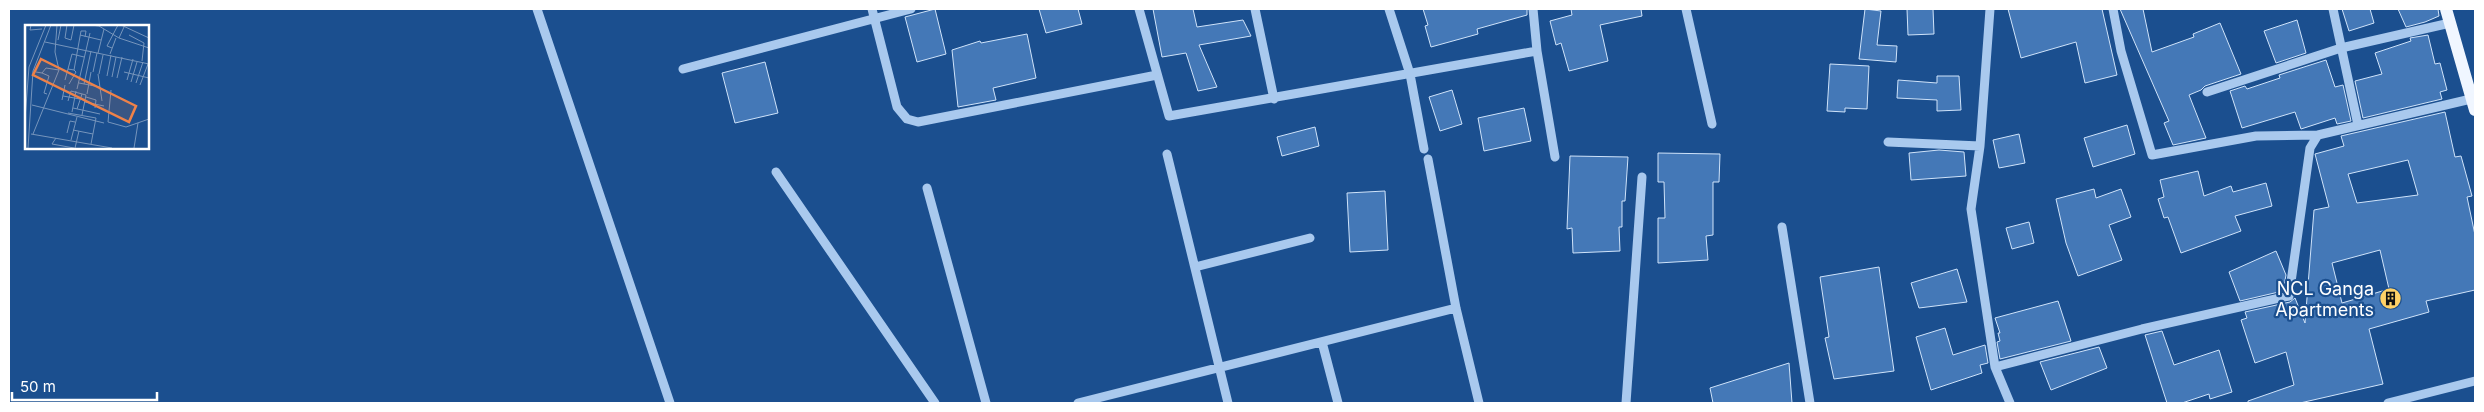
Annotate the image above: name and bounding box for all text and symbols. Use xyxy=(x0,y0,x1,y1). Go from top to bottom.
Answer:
inset map xyxy=(25,25,149,149)
place label: NCL Ganga Apartments xyxy=(2275,278,2374,320)
building icon: NCL Ganga Apartments xyxy=(2378,287,2402,311)
scale bar xyxy=(12,370,158,402)
text: 50 m xyxy=(20,377,56,396)

